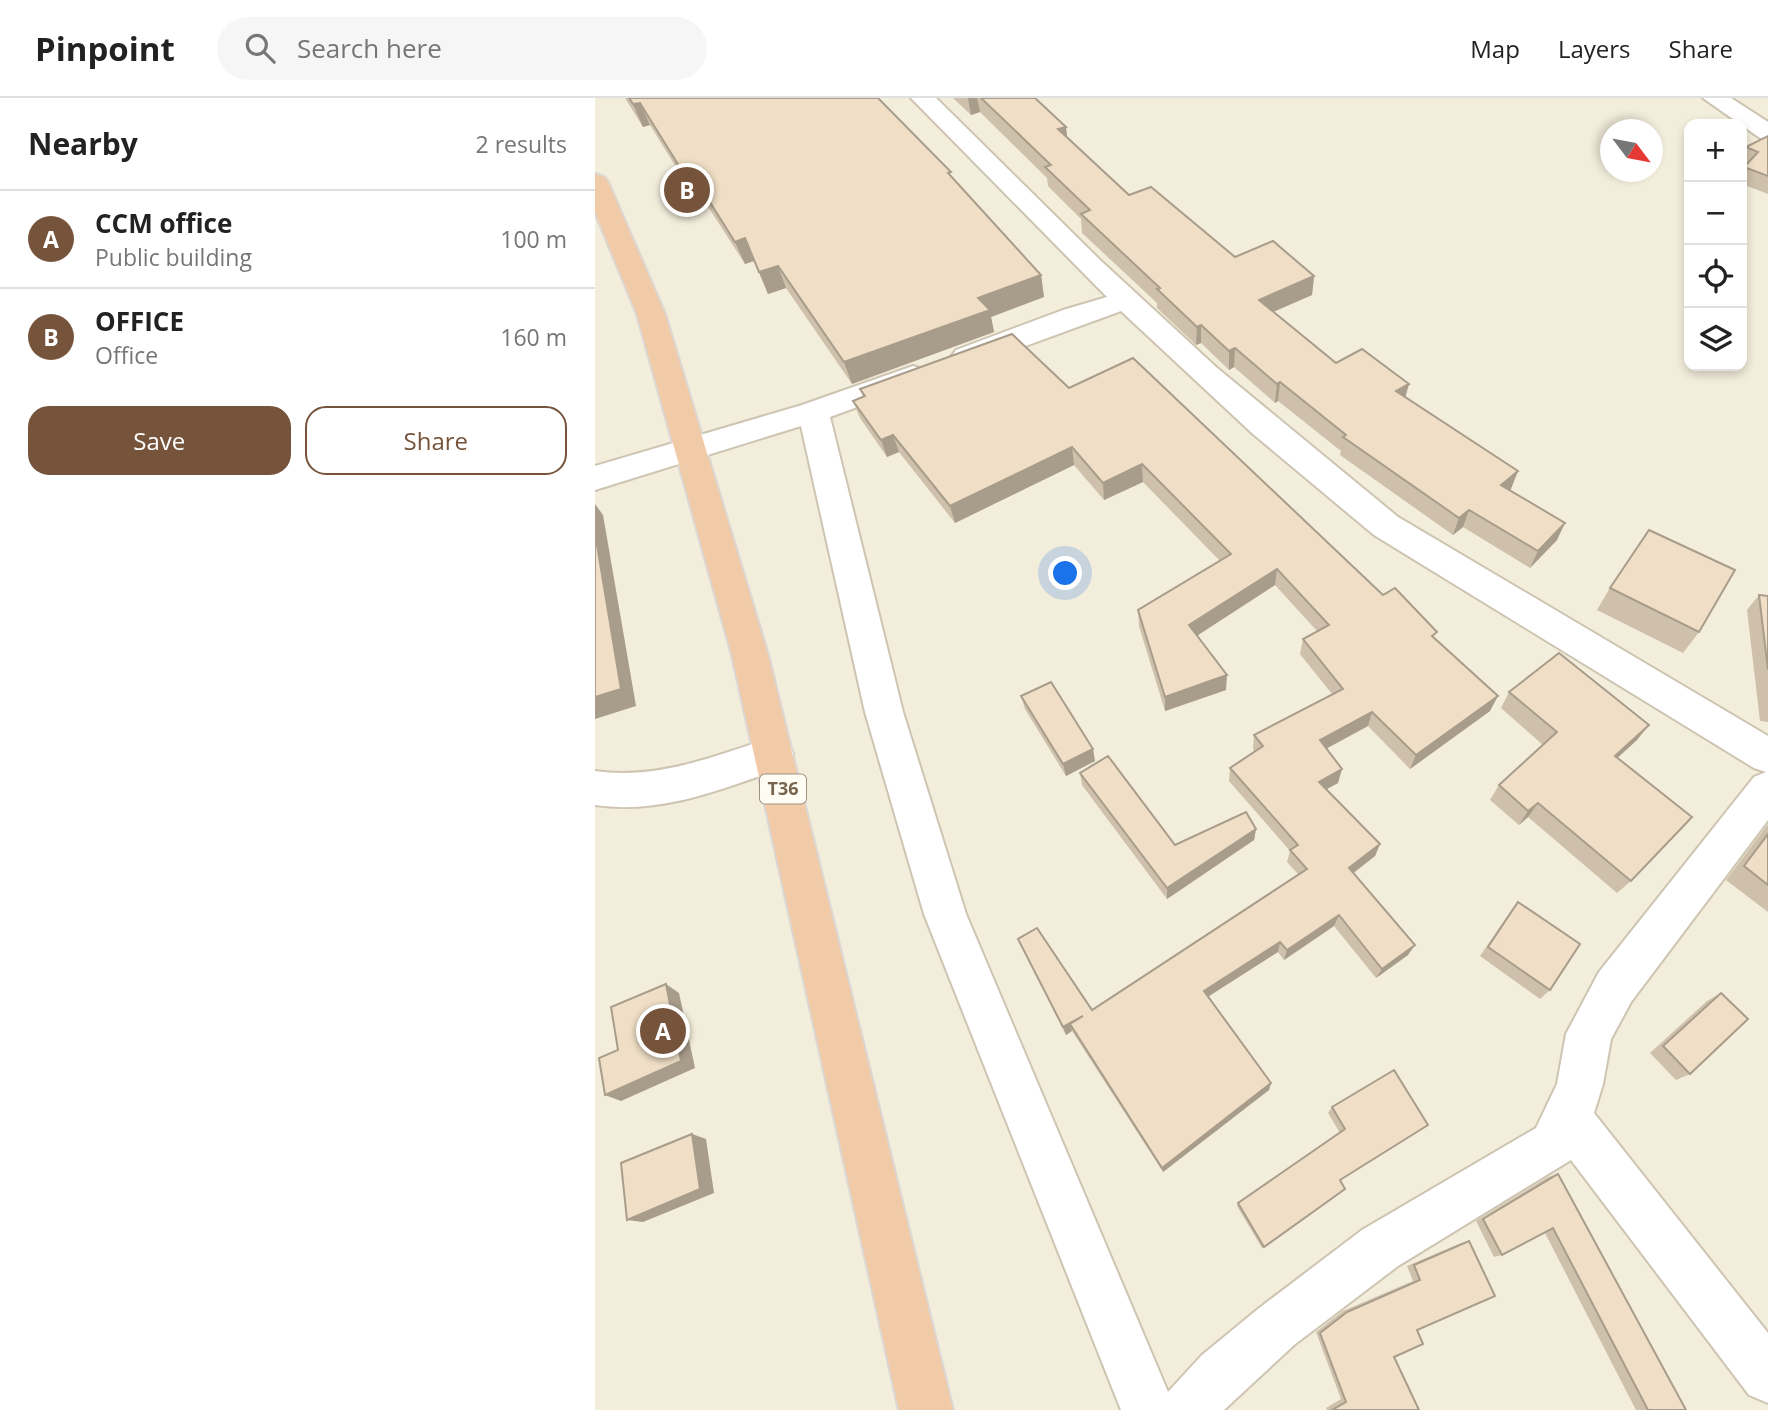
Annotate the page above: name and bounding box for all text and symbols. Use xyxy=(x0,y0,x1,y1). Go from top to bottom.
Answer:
search box xyxy=(217,17,707,80)
text: Pinpoint xyxy=(35,26,175,71)
icon: search xyxy=(241,29,279,67)
text: Search here xyxy=(297,30,442,66)
text: Map xyxy=(1470,32,1520,65)
text: Layers xyxy=(1558,32,1631,65)
text: Share xyxy=(1669,32,1733,65)
north arrow xyxy=(1600,119,1663,182)
map controls xyxy=(1684,119,1747,371)
button: + xyxy=(1684,119,1747,182)
text: Nearby xyxy=(28,123,138,164)
text: 2 results xyxy=(476,128,567,160)
pin: B xyxy=(664,164,710,216)
button: − xyxy=(1684,182,1747,245)
text: CCM office xyxy=(95,205,232,241)
text: A xyxy=(43,223,59,255)
text: 100 m xyxy=(500,223,567,255)
text: Public building xyxy=(95,241,252,273)
button: locate xyxy=(1684,245,1747,308)
text: OFFICE xyxy=(95,303,184,339)
button: layers xyxy=(1684,308,1747,371)
text: B xyxy=(43,321,59,353)
text: 160 m xyxy=(500,321,567,353)
text: Office xyxy=(95,339,158,371)
button: Save xyxy=(28,406,291,475)
button: Share xyxy=(305,406,567,475)
your location xyxy=(1048,556,1082,590)
road number: T36 xyxy=(760,774,806,804)
pin: A xyxy=(640,1005,686,1057)

